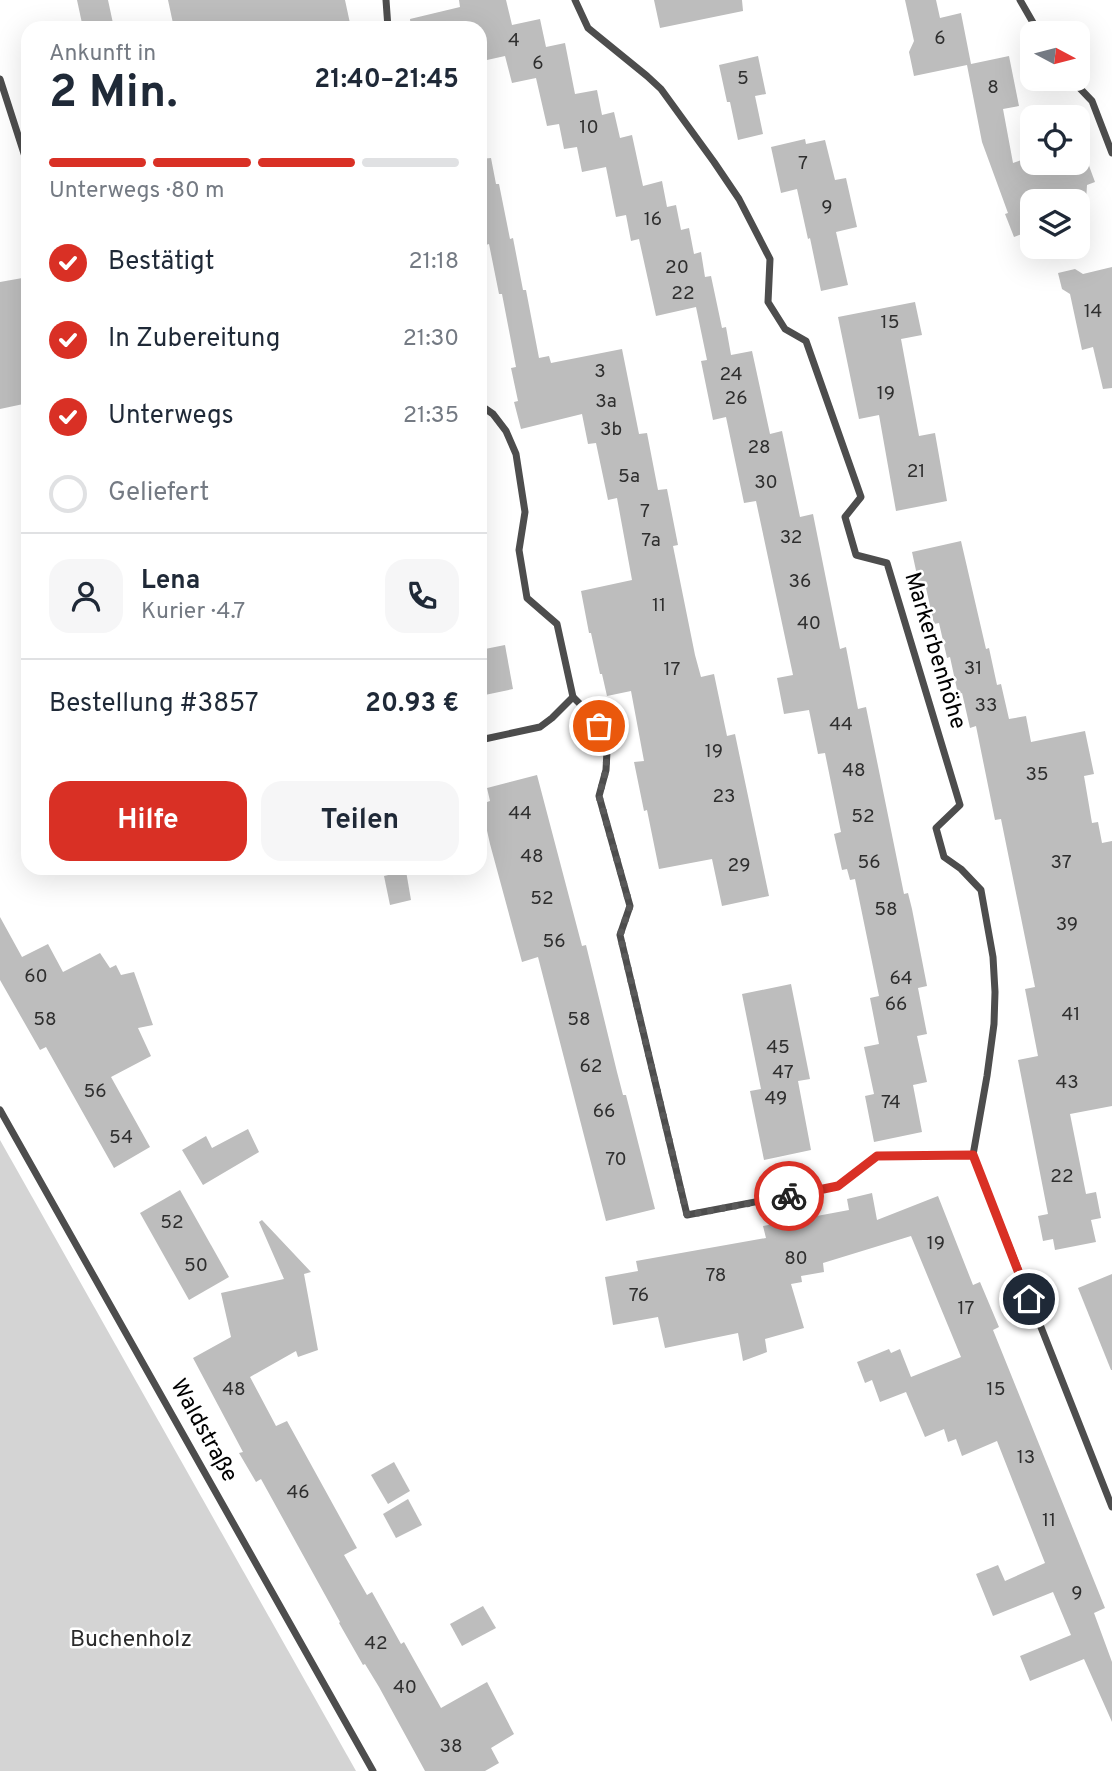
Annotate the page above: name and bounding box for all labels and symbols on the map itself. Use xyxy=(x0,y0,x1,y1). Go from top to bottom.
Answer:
north arrow xyxy=(1020,21,1090,91)
house number: 6 xyxy=(934,27,946,51)
house number: 4 xyxy=(508,29,520,53)
house number: 6 xyxy=(532,52,544,76)
house number: 5 xyxy=(737,67,749,91)
house number: 8 xyxy=(987,76,999,100)
house number: 10 xyxy=(579,116,599,140)
house number: 7 xyxy=(798,152,808,176)
house number: 9 xyxy=(821,196,833,220)
house number: 16 xyxy=(644,208,662,232)
house number: 20 xyxy=(665,256,689,280)
house number: 22 xyxy=(671,282,695,306)
house number: 14 xyxy=(1084,300,1102,324)
house number: 15 xyxy=(881,311,899,335)
house number: 3 xyxy=(594,360,606,384)
house number: 24 xyxy=(719,363,743,387)
house number: 19 xyxy=(877,382,895,406)
house number: 26 xyxy=(725,387,747,411)
house number: 3a xyxy=(595,390,617,414)
house number: 3b xyxy=(600,418,622,442)
house number: 28 xyxy=(747,436,771,460)
house number: 21 xyxy=(907,460,925,484)
house number: 5a xyxy=(618,465,640,489)
house number: 30 xyxy=(754,471,778,495)
house number: 7 xyxy=(640,500,650,524)
house number: 32 xyxy=(780,526,802,550)
house number: 7a xyxy=(641,529,661,553)
street label: Markerbenhöhe xyxy=(896,569,972,733)
house number: 36 xyxy=(789,570,811,594)
house number: 11 xyxy=(652,594,666,618)
house number: 40 xyxy=(797,612,821,636)
house number: 31 xyxy=(964,657,982,681)
house number: 17 xyxy=(664,658,681,682)
house number: 33 xyxy=(975,694,997,718)
pin xyxy=(569,696,629,756)
house number: 44 xyxy=(829,713,853,737)
house number: 19 xyxy=(705,740,723,764)
house number: 48 xyxy=(842,759,866,783)
house number: 35 xyxy=(1025,763,1049,787)
house number: 23 xyxy=(712,785,736,809)
house number: 44 xyxy=(508,802,532,826)
house number: 52 xyxy=(851,805,875,829)
house number: 48 xyxy=(520,845,544,869)
house number: 56 xyxy=(857,851,881,875)
house number: 37 xyxy=(1050,851,1072,875)
house number: 29 xyxy=(728,854,750,878)
house number: 52 xyxy=(530,887,554,911)
house number: 58 xyxy=(874,898,898,922)
house number: 39 xyxy=(1056,913,1078,937)
house number: 56 xyxy=(542,930,566,954)
house number: 60 xyxy=(24,965,48,989)
house number: 64 xyxy=(889,967,913,991)
house number: 66 xyxy=(885,993,907,1017)
house number: 41 xyxy=(1062,1003,1080,1027)
house number: 58 xyxy=(33,1008,57,1032)
house number: 58 xyxy=(567,1008,591,1032)
house number: 45 xyxy=(766,1036,790,1060)
house number: 62 xyxy=(580,1055,602,1079)
house number: 47 xyxy=(772,1061,794,1085)
house number: 43 xyxy=(1055,1071,1079,1095)
house number: 56 xyxy=(83,1080,107,1104)
house number: 49 xyxy=(765,1087,787,1111)
house number: 74 xyxy=(881,1091,901,1115)
house number: 66 xyxy=(593,1100,615,1124)
house number: 54 xyxy=(109,1126,133,1150)
house number: 70 xyxy=(605,1148,627,1172)
courier xyxy=(754,1161,824,1231)
house number: 22 xyxy=(1050,1165,1074,1189)
house number: 52 xyxy=(160,1211,184,1235)
house number: 19 xyxy=(927,1232,945,1256)
house number: 80 xyxy=(784,1247,808,1271)
house number: 50 xyxy=(184,1254,208,1278)
house number: 78 xyxy=(706,1264,726,1288)
pin xyxy=(999,1269,1059,1329)
house number: 76 xyxy=(629,1284,649,1308)
house number: 17 xyxy=(958,1297,975,1321)
street label: Waldstraße xyxy=(163,1374,243,1488)
house number: 48 xyxy=(222,1378,246,1402)
house number: 15 xyxy=(987,1378,1005,1402)
house number: 13 xyxy=(1017,1446,1035,1470)
house number: 46 xyxy=(286,1481,310,1505)
house number: 11 xyxy=(1042,1509,1056,1533)
house number: 9 xyxy=(1071,1582,1083,1606)
park label: Buchenholz xyxy=(70,1626,192,1655)
house number: 42 xyxy=(364,1632,388,1656)
house number: 40 xyxy=(393,1676,417,1700)
house number: 38 xyxy=(439,1735,463,1759)

